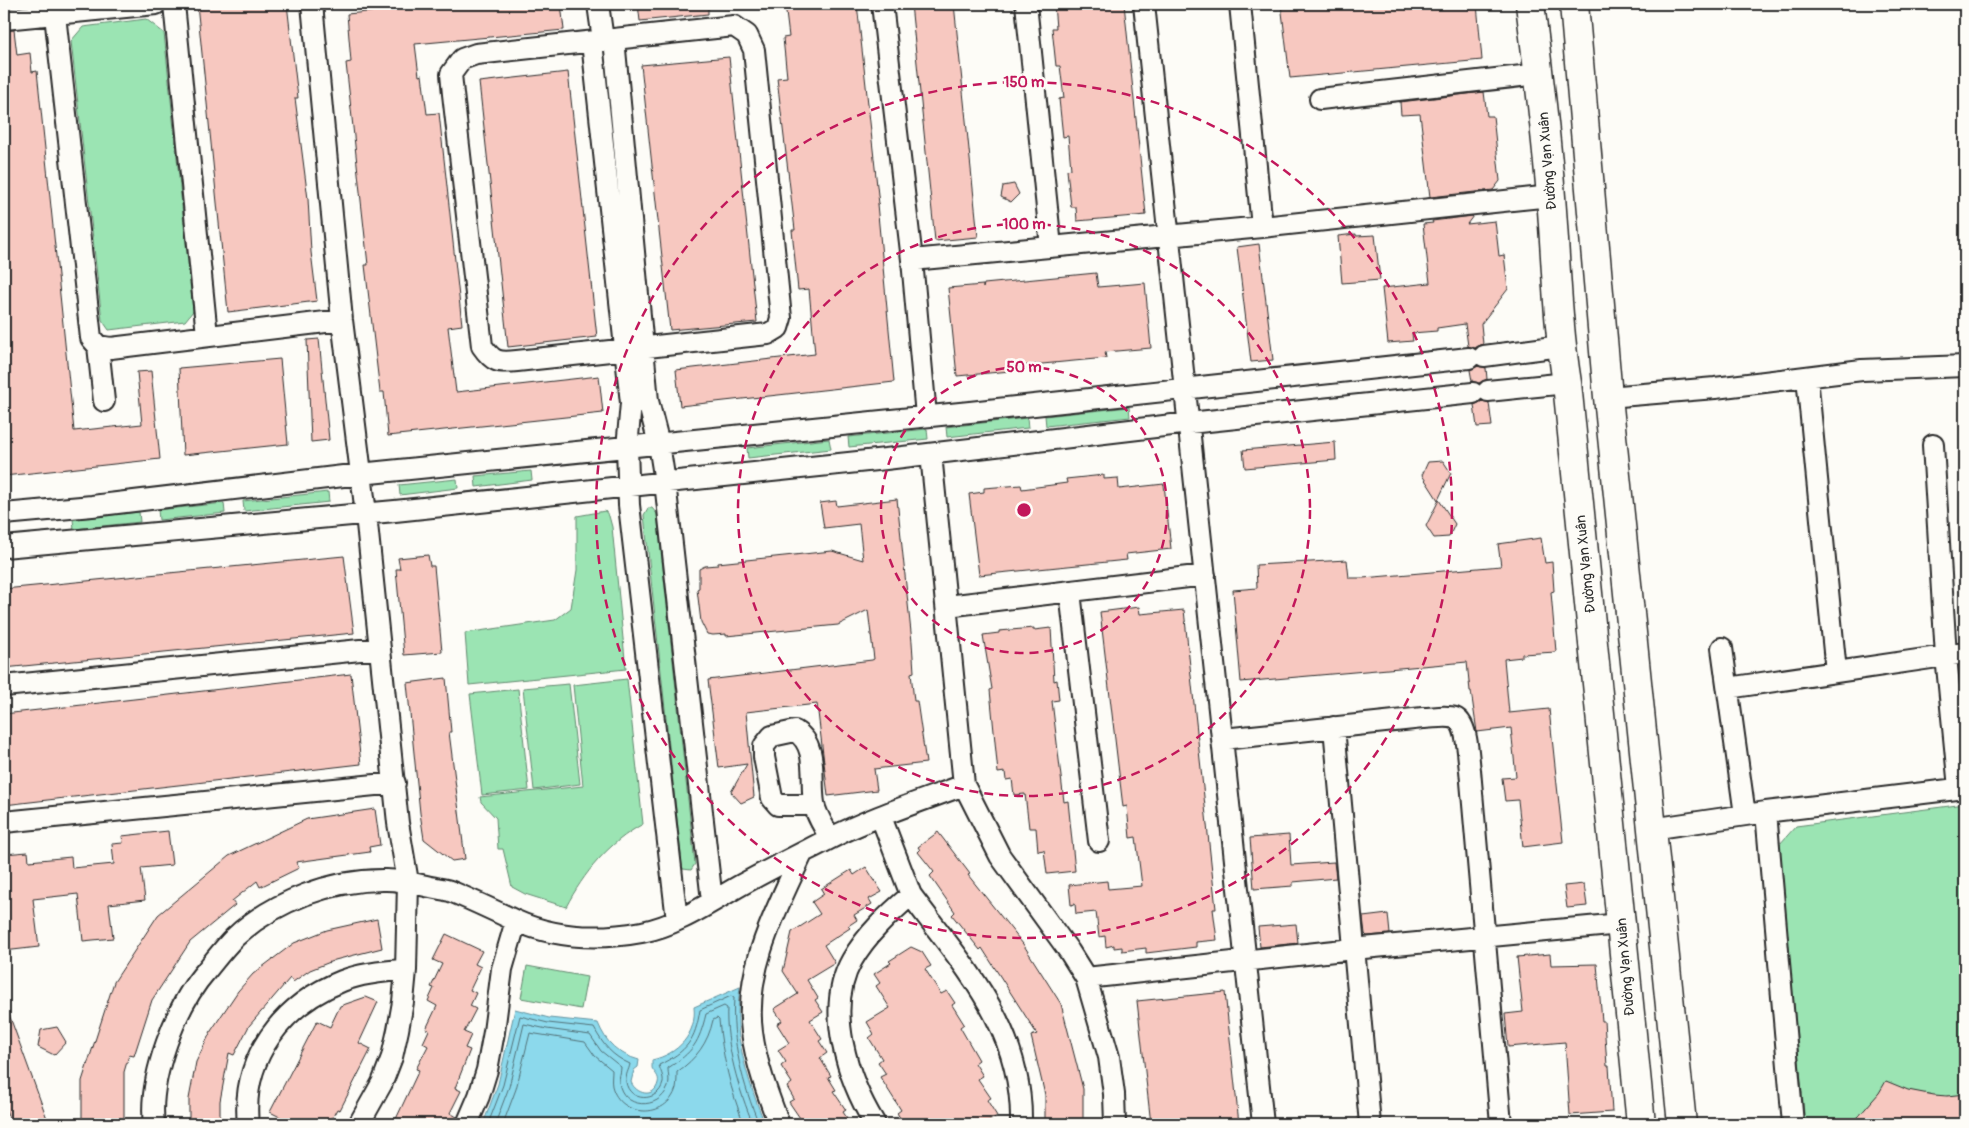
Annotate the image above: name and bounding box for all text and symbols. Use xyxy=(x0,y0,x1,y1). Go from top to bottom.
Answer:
text: 150 m xyxy=(1004,73,1044,92)
street label: Đường Vạn Xuân xyxy=(1535,111,1560,211)
text: 100 m xyxy=(1003,215,1045,234)
text: 50 m xyxy=(1007,358,1041,377)
centre of rings xyxy=(1015,501,1033,519)
street label: Đường Vạn Xuân xyxy=(1572,514,1599,614)
street label: Đường Vạn Xuân xyxy=(1613,917,1638,1017)

